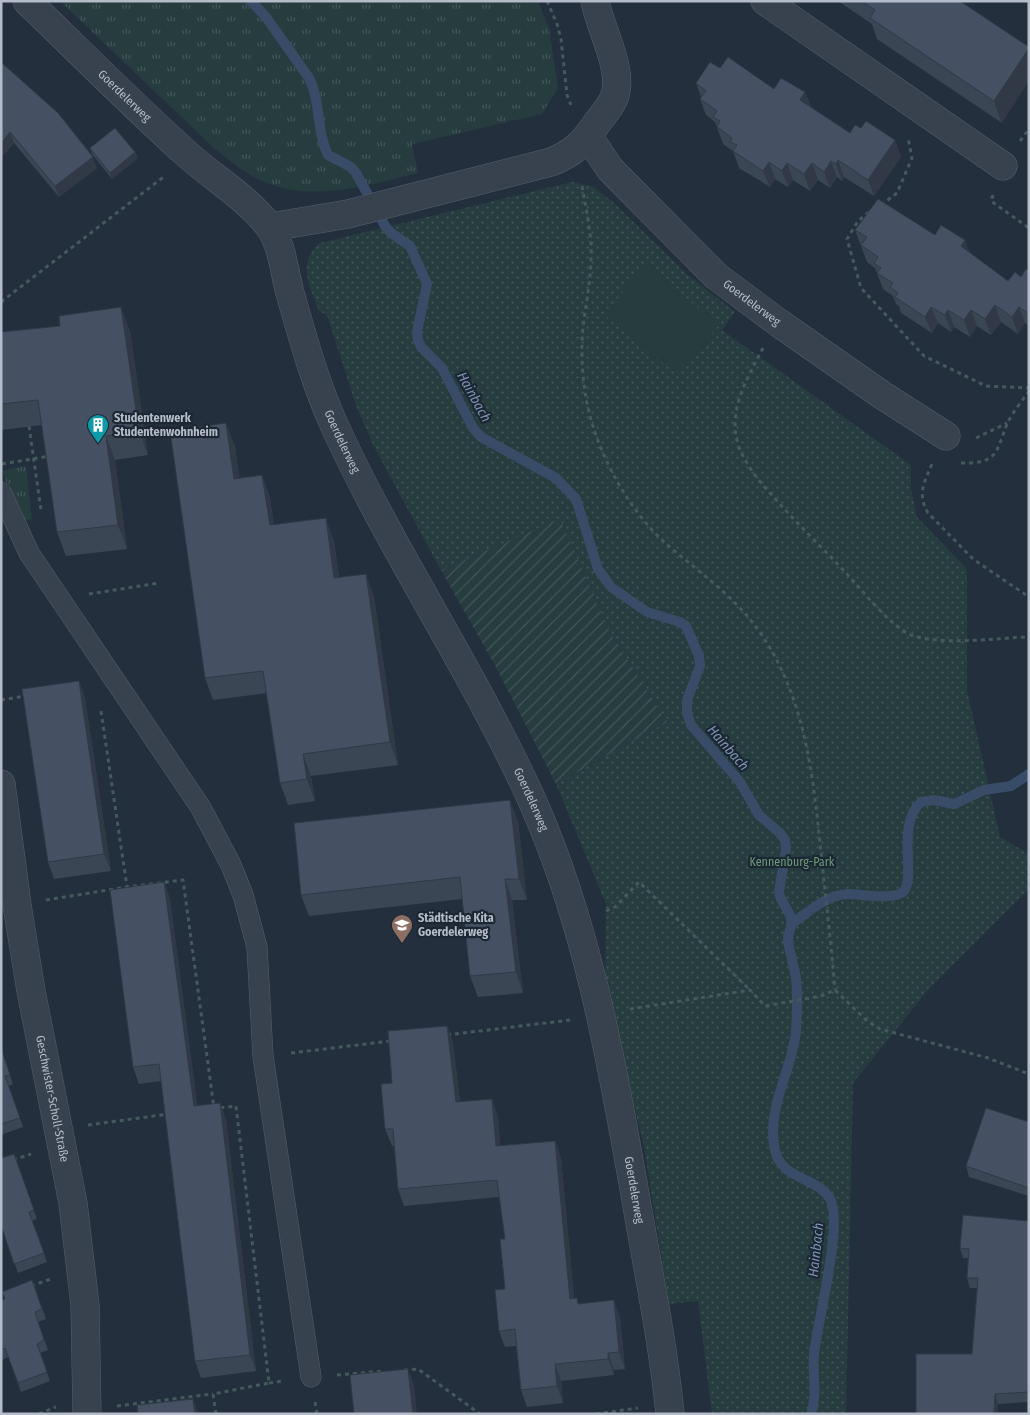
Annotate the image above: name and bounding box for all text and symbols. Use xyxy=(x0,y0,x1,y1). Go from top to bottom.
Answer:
street label: Goerdelerweg xyxy=(95,67,154,125)
street label: Goerdelerweg xyxy=(720,277,784,329)
water label: Hainbach xyxy=(453,369,495,425)
street label: Goerdelerweg xyxy=(321,408,363,476)
place label: Studentenwerk Studentenwohnheim xyxy=(114,411,218,439)
building icon: Studentenwerk Studentenwohnheim xyxy=(86,413,110,444)
water label: Hainbach xyxy=(704,722,752,774)
street label: Goerdelerweg xyxy=(511,765,552,834)
park label: Kennenburg-Park xyxy=(750,855,835,869)
place label: Städtische Kita Goerdelerweg xyxy=(418,911,494,939)
school or university icon: Städtische Kita Goerdelerweg xyxy=(390,913,414,944)
street label: Geschwister-Scholl-Straße xyxy=(33,1034,72,1163)
street label: Goerdelerweg xyxy=(621,1155,647,1225)
water label: Hainbach xyxy=(805,1222,827,1278)

